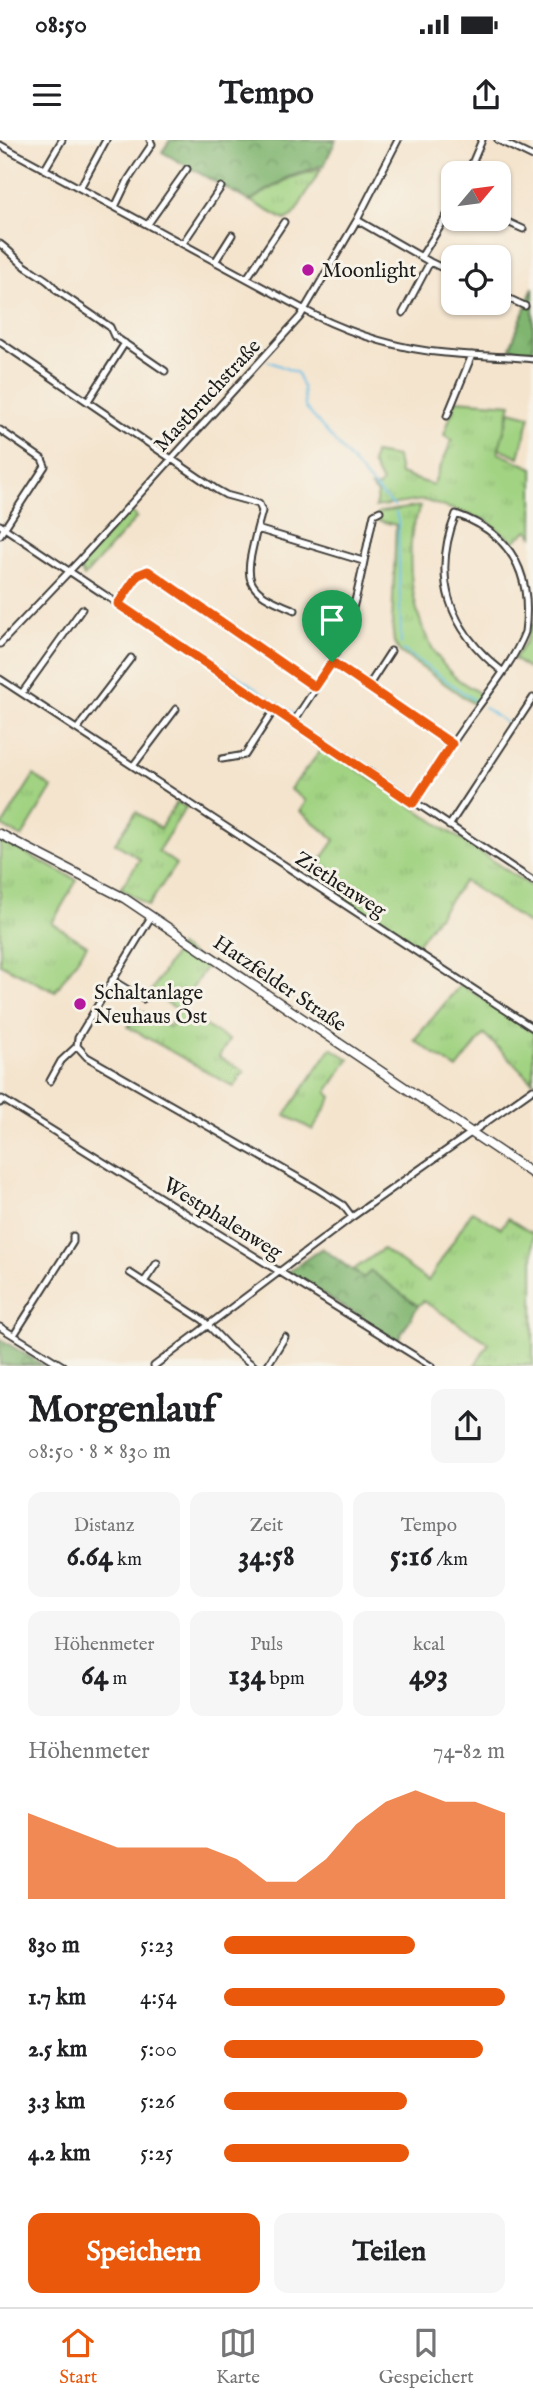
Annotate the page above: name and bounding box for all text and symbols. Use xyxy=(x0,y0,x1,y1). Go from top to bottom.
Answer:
text: 08:50 xyxy=(35,8,87,41)
text: Tempo xyxy=(219,74,314,115)
icon: menu xyxy=(28,76,66,114)
icon: share xyxy=(467,76,505,114)
north arrow xyxy=(441,161,511,231)
map controls xyxy=(441,161,511,315)
button: locate xyxy=(441,245,511,315)
place label: Moonlight xyxy=(322,258,416,285)
marker: Moonlight xyxy=(300,262,316,278)
street label: Mastbruchstraße xyxy=(149,333,268,458)
pin xyxy=(302,590,362,662)
icon: arrive xyxy=(313,601,351,639)
street label: Ziethenweg xyxy=(289,846,391,925)
street label: Hatzfelder Straße xyxy=(207,930,351,1039)
place label: Schaltanlage Neuhaus Ost xyxy=(94,980,207,1031)
marker: Schaltanlage Neuhaus Ost xyxy=(72,996,88,1012)
street label: Westphalenweg xyxy=(158,1172,287,1267)
text: Morgenlauf xyxy=(28,1387,216,1435)
button: share xyxy=(431,1389,505,1463)
text: 08:50 · 8 × 830 m xyxy=(28,1437,171,1466)
text: Distanz xyxy=(74,1514,135,1538)
text: Zeit xyxy=(250,1514,283,1538)
text: Tempo xyxy=(401,1514,457,1538)
text: 6.64 xyxy=(66,1538,113,1576)
text: 34:58 xyxy=(238,1538,295,1576)
text: 5:16 xyxy=(390,1538,432,1576)
text: km xyxy=(113,1548,142,1572)
text: /km xyxy=(432,1548,468,1572)
text: Höhenmeter xyxy=(54,1633,154,1657)
text: Puls xyxy=(250,1633,283,1657)
text: kcal xyxy=(413,1633,445,1657)
text: 64 xyxy=(81,1657,108,1695)
text: 134 xyxy=(228,1657,265,1695)
text: 493 xyxy=(409,1657,448,1695)
text: m xyxy=(108,1667,127,1691)
text: bpm xyxy=(265,1667,305,1691)
text: Höhenmeter xyxy=(28,1737,150,1766)
text: 74–82 m xyxy=(433,1737,505,1766)
text: 830 m xyxy=(28,1931,80,1960)
text: 5:23 xyxy=(140,1931,174,1960)
text: 1.7 km xyxy=(28,1983,86,2012)
text: 4:54 xyxy=(140,1983,177,2012)
text: 2.5 km xyxy=(28,2035,87,2064)
text: 5:00 xyxy=(140,2035,177,2064)
text: 3.3 km xyxy=(28,2087,85,2116)
text: 5:26 xyxy=(140,2087,175,2116)
text: 4.2 km xyxy=(28,2139,91,2168)
text: 5:25 xyxy=(140,2139,173,2168)
button: Speichern xyxy=(28,2213,260,2293)
button: Teilen xyxy=(274,2213,505,2293)
tab: Start xyxy=(59,2324,97,2390)
tab: Karte xyxy=(216,2324,260,2390)
tab: Gespeichert xyxy=(379,2324,474,2390)

